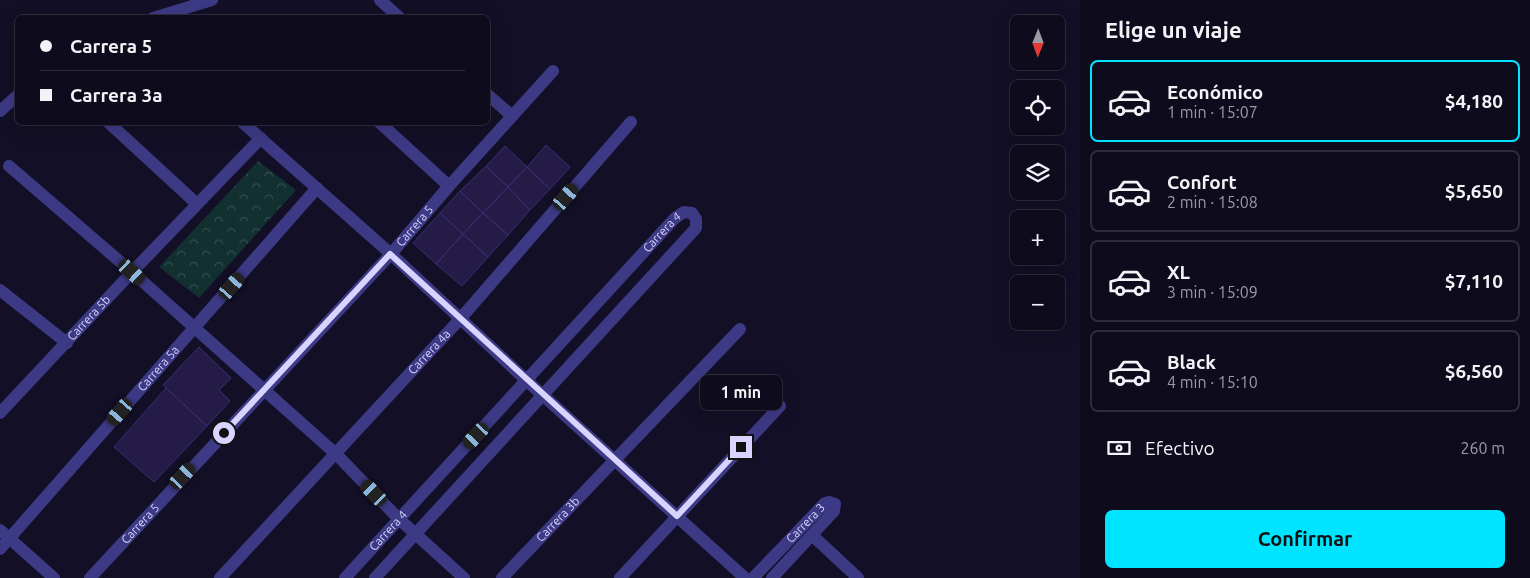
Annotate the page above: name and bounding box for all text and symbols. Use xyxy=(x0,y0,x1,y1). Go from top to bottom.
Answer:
north arrow xyxy=(1010,15,1065,70)
map controls xyxy=(1010,15,1065,330)
text: Elige un viaje xyxy=(1105,17,1242,42)
text: Carrera 5 xyxy=(70,35,152,57)
icon: car xyxy=(1107,79,1152,124)
button: locate xyxy=(1010,80,1065,135)
text: Económico xyxy=(1167,81,1263,103)
text: Carrera 3a xyxy=(70,84,163,106)
text: $4,180 xyxy=(1445,90,1503,112)
text: 1 min · 15:07 xyxy=(1167,103,1258,121)
button: layers xyxy=(1010,145,1065,200)
icon: car xyxy=(1107,169,1152,214)
text: Confort xyxy=(1167,171,1237,193)
text: $5,650 xyxy=(1445,180,1503,202)
car xyxy=(550,181,581,213)
text: 2 min · 15:08 xyxy=(1167,193,1258,211)
street label: Carrera 5 xyxy=(393,203,435,249)
street label: Carrera 4 xyxy=(640,209,683,255)
button: + xyxy=(1010,210,1065,265)
car xyxy=(115,256,148,288)
icon: car xyxy=(1107,259,1152,304)
text: XL xyxy=(1167,261,1190,283)
car xyxy=(216,270,247,302)
text: $7,110 xyxy=(1445,270,1503,292)
button: − xyxy=(1010,275,1065,330)
text: 3 min · 15:09 xyxy=(1167,283,1258,301)
street label: Carrera 5b xyxy=(64,293,113,343)
street label: Carrera 4a xyxy=(405,327,453,377)
street label: Carrera 5a xyxy=(135,343,181,394)
icon: car xyxy=(1107,349,1152,394)
text: Black xyxy=(1167,351,1216,373)
text: $6,560 xyxy=(1445,360,1503,382)
text: 4 min · 15:10 xyxy=(1167,373,1258,391)
callout: 1 min xyxy=(700,374,782,410)
text: 1 min xyxy=(721,383,761,401)
car xyxy=(104,396,135,428)
car xyxy=(460,420,491,452)
route start xyxy=(213,422,235,444)
icon: cash xyxy=(1105,434,1133,462)
route end xyxy=(730,436,752,458)
text: Efectivo xyxy=(1145,437,1215,459)
text: 260 m xyxy=(1460,439,1505,457)
car xyxy=(167,460,198,492)
car xyxy=(358,477,389,509)
street label: Carrera 3b xyxy=(533,494,582,544)
street label: Carrera 3 xyxy=(783,500,827,545)
street label: Carrera 5 xyxy=(118,501,162,546)
street label: Carrera 4 xyxy=(366,508,410,553)
button: Confirmar xyxy=(1105,510,1505,568)

